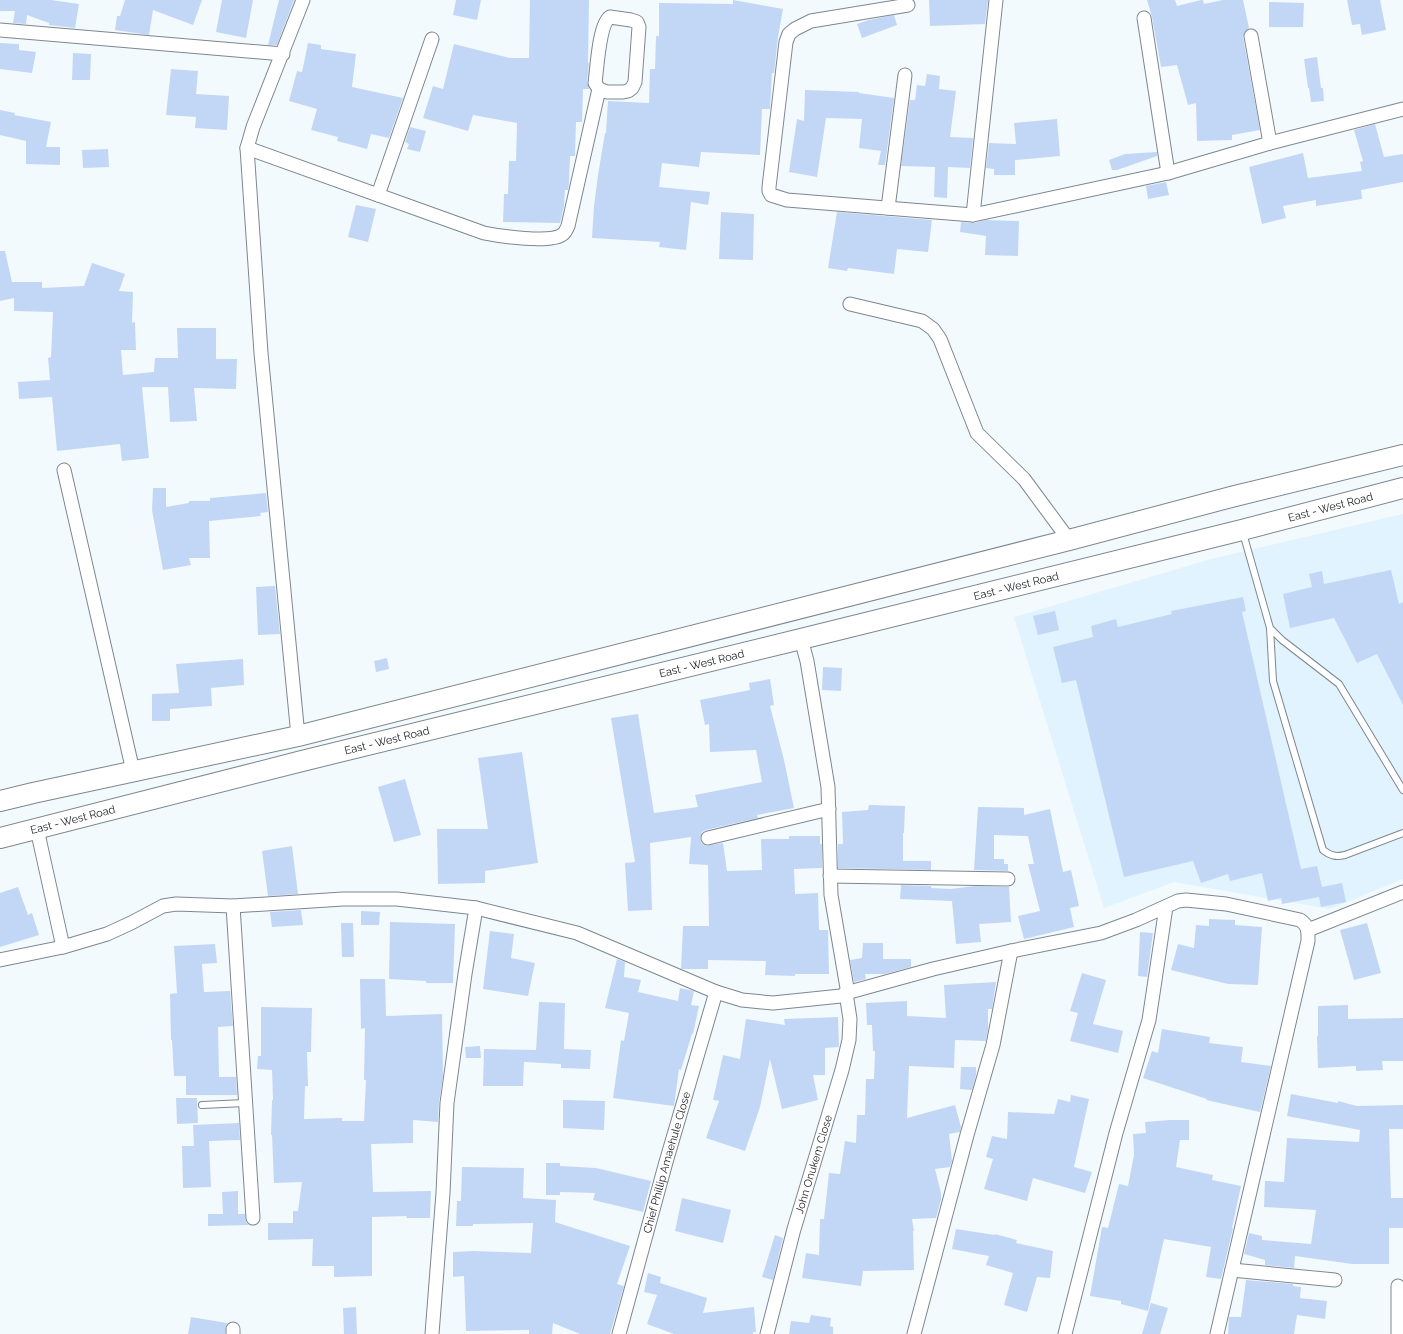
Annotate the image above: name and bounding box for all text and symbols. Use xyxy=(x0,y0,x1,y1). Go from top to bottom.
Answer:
street label: East - West Road xyxy=(1287,490,1374,525)
street label: East - West Road xyxy=(972,570,1060,603)
street label: East - West Road xyxy=(658,647,746,680)
street label: East - West Road xyxy=(343,724,431,757)
street label: East - West Road xyxy=(29,803,117,837)
street label: Chief Phillip Amaehule Close xyxy=(641,1090,693,1235)
street label: John Onukem Close xyxy=(793,1113,835,1215)

